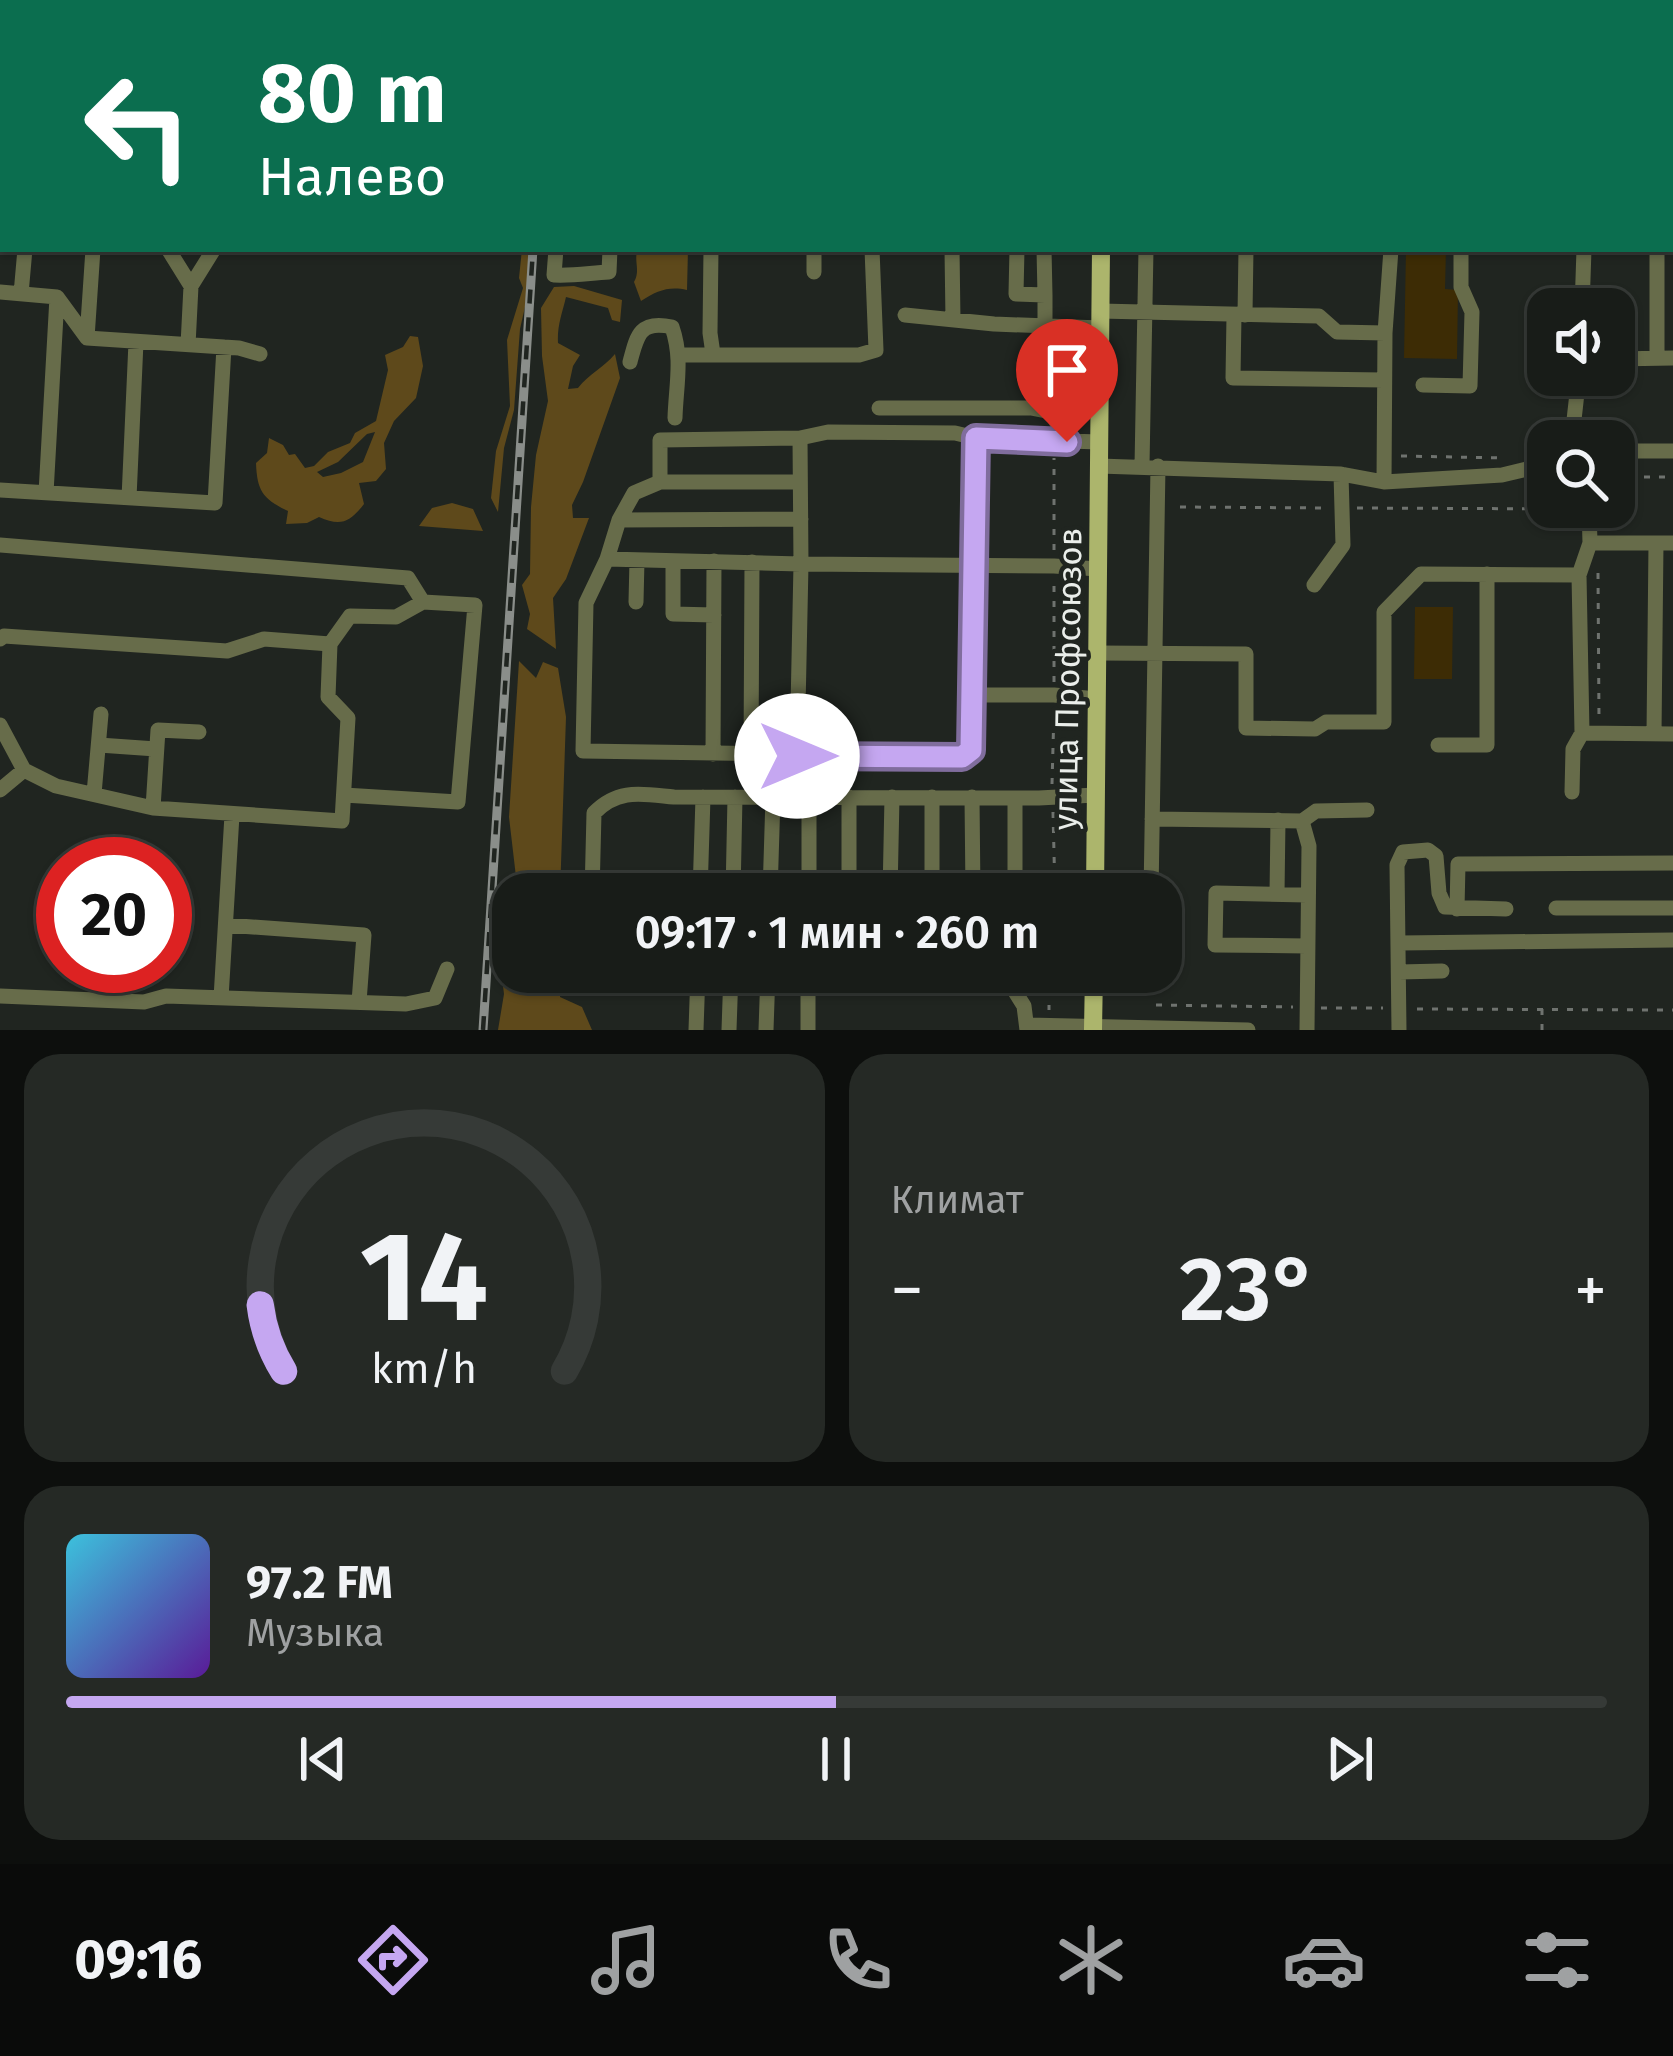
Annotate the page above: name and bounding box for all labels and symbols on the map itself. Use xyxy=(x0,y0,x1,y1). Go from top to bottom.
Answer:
pin xyxy=(1016,319,1118,442)
street label: улица Профсоюзов xyxy=(1045,527,1091,831)
position arrow xyxy=(734,693,860,819)
speed limit sign: 20 xyxy=(36,837,192,993)

